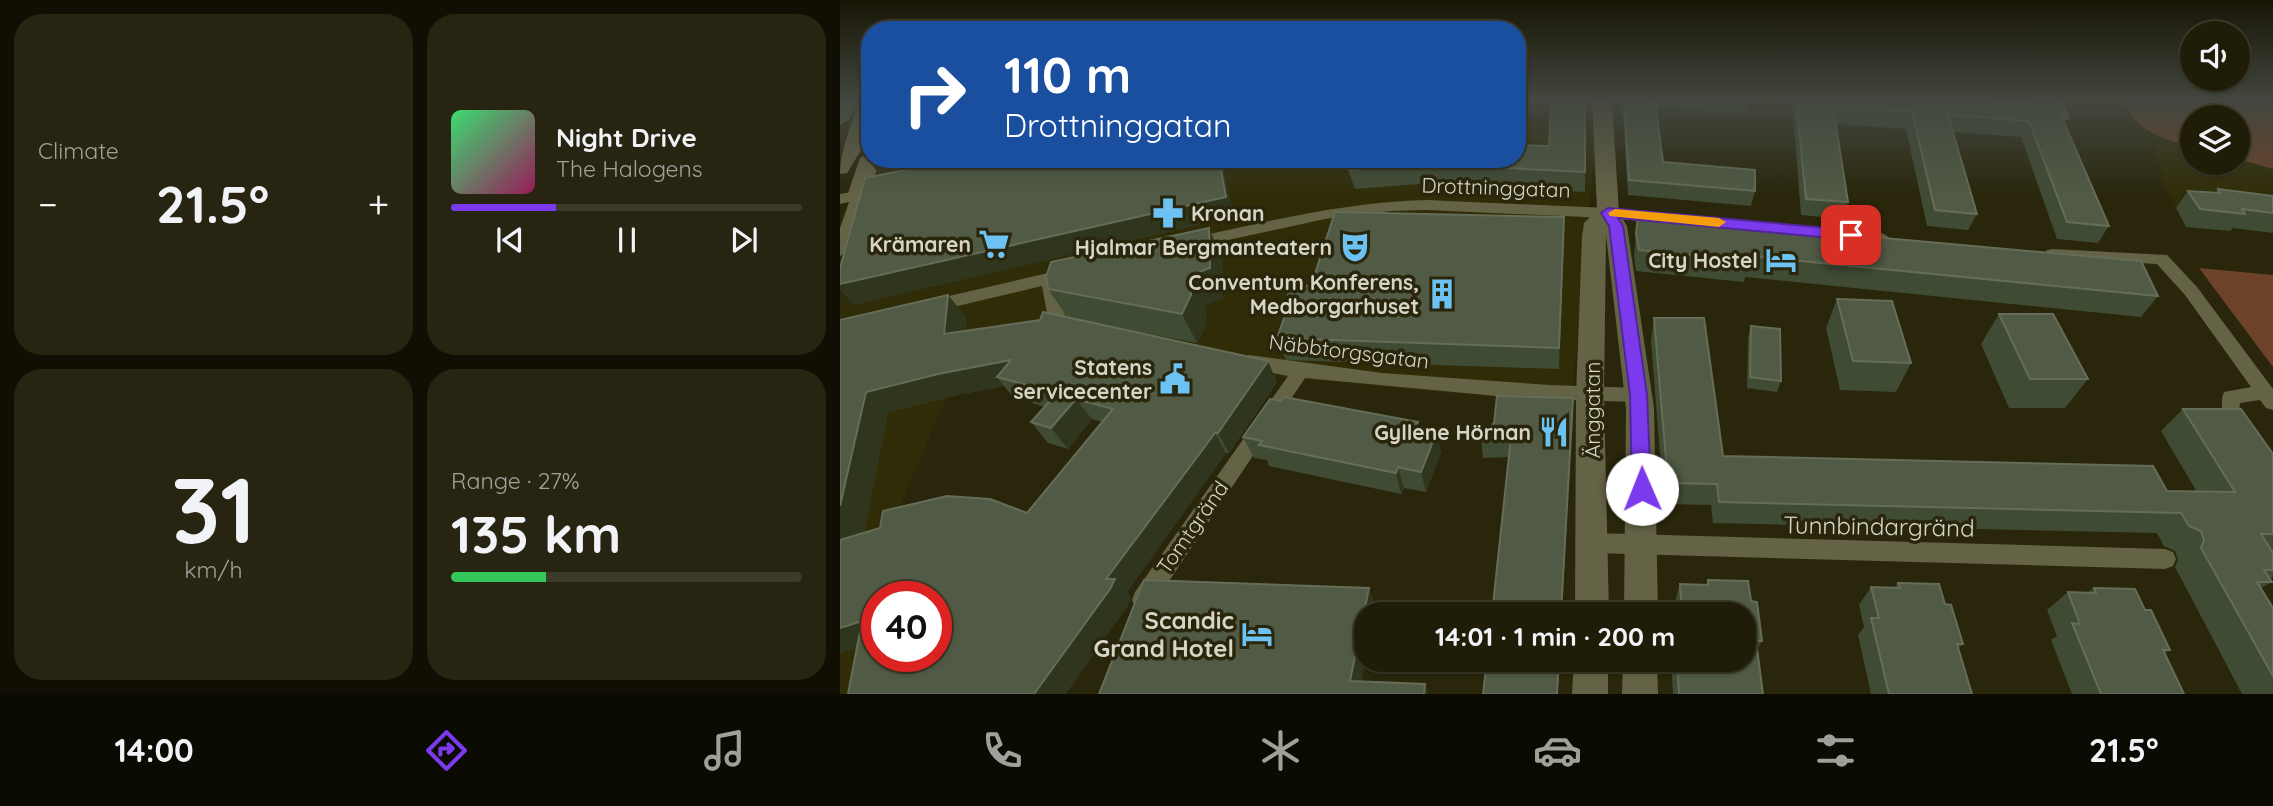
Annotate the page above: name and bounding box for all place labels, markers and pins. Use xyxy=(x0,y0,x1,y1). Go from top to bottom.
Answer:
pharmacy icon: Kronan xyxy=(1151,196,1185,230)
place label: Kronan xyxy=(1191,200,1265,226)
pin xyxy=(1821,205,1881,265)
supermarket icon: Krämaren xyxy=(977,227,1011,261)
theatre icon: Hjalmar Bergmanteatern xyxy=(1338,230,1372,264)
place label: Krämaren xyxy=(869,231,971,257)
place label: Hjalmar Bergmanteatern xyxy=(1075,234,1332,260)
hotel icon: City Hostel xyxy=(1764,243,1798,277)
place label: City Hostel xyxy=(1648,247,1758,273)
place label: Conventum Konferens, Medborgarhuset xyxy=(1188,269,1419,319)
building icon: Conventum Konferens, Medborgarhuset xyxy=(1425,277,1459,311)
place label: Statens servicecenter xyxy=(1013,354,1152,404)
public building icon: Statens servicecenter xyxy=(1158,362,1192,396)
restaurant icon: Gyllene Hörnan xyxy=(1537,415,1571,449)
place label: Gyllene Hörnan xyxy=(1374,419,1531,445)
place label: Scandic Grand Hotel xyxy=(1093,605,1234,663)
hotel icon: Scandic Grand Hotel xyxy=(1240,617,1274,651)

